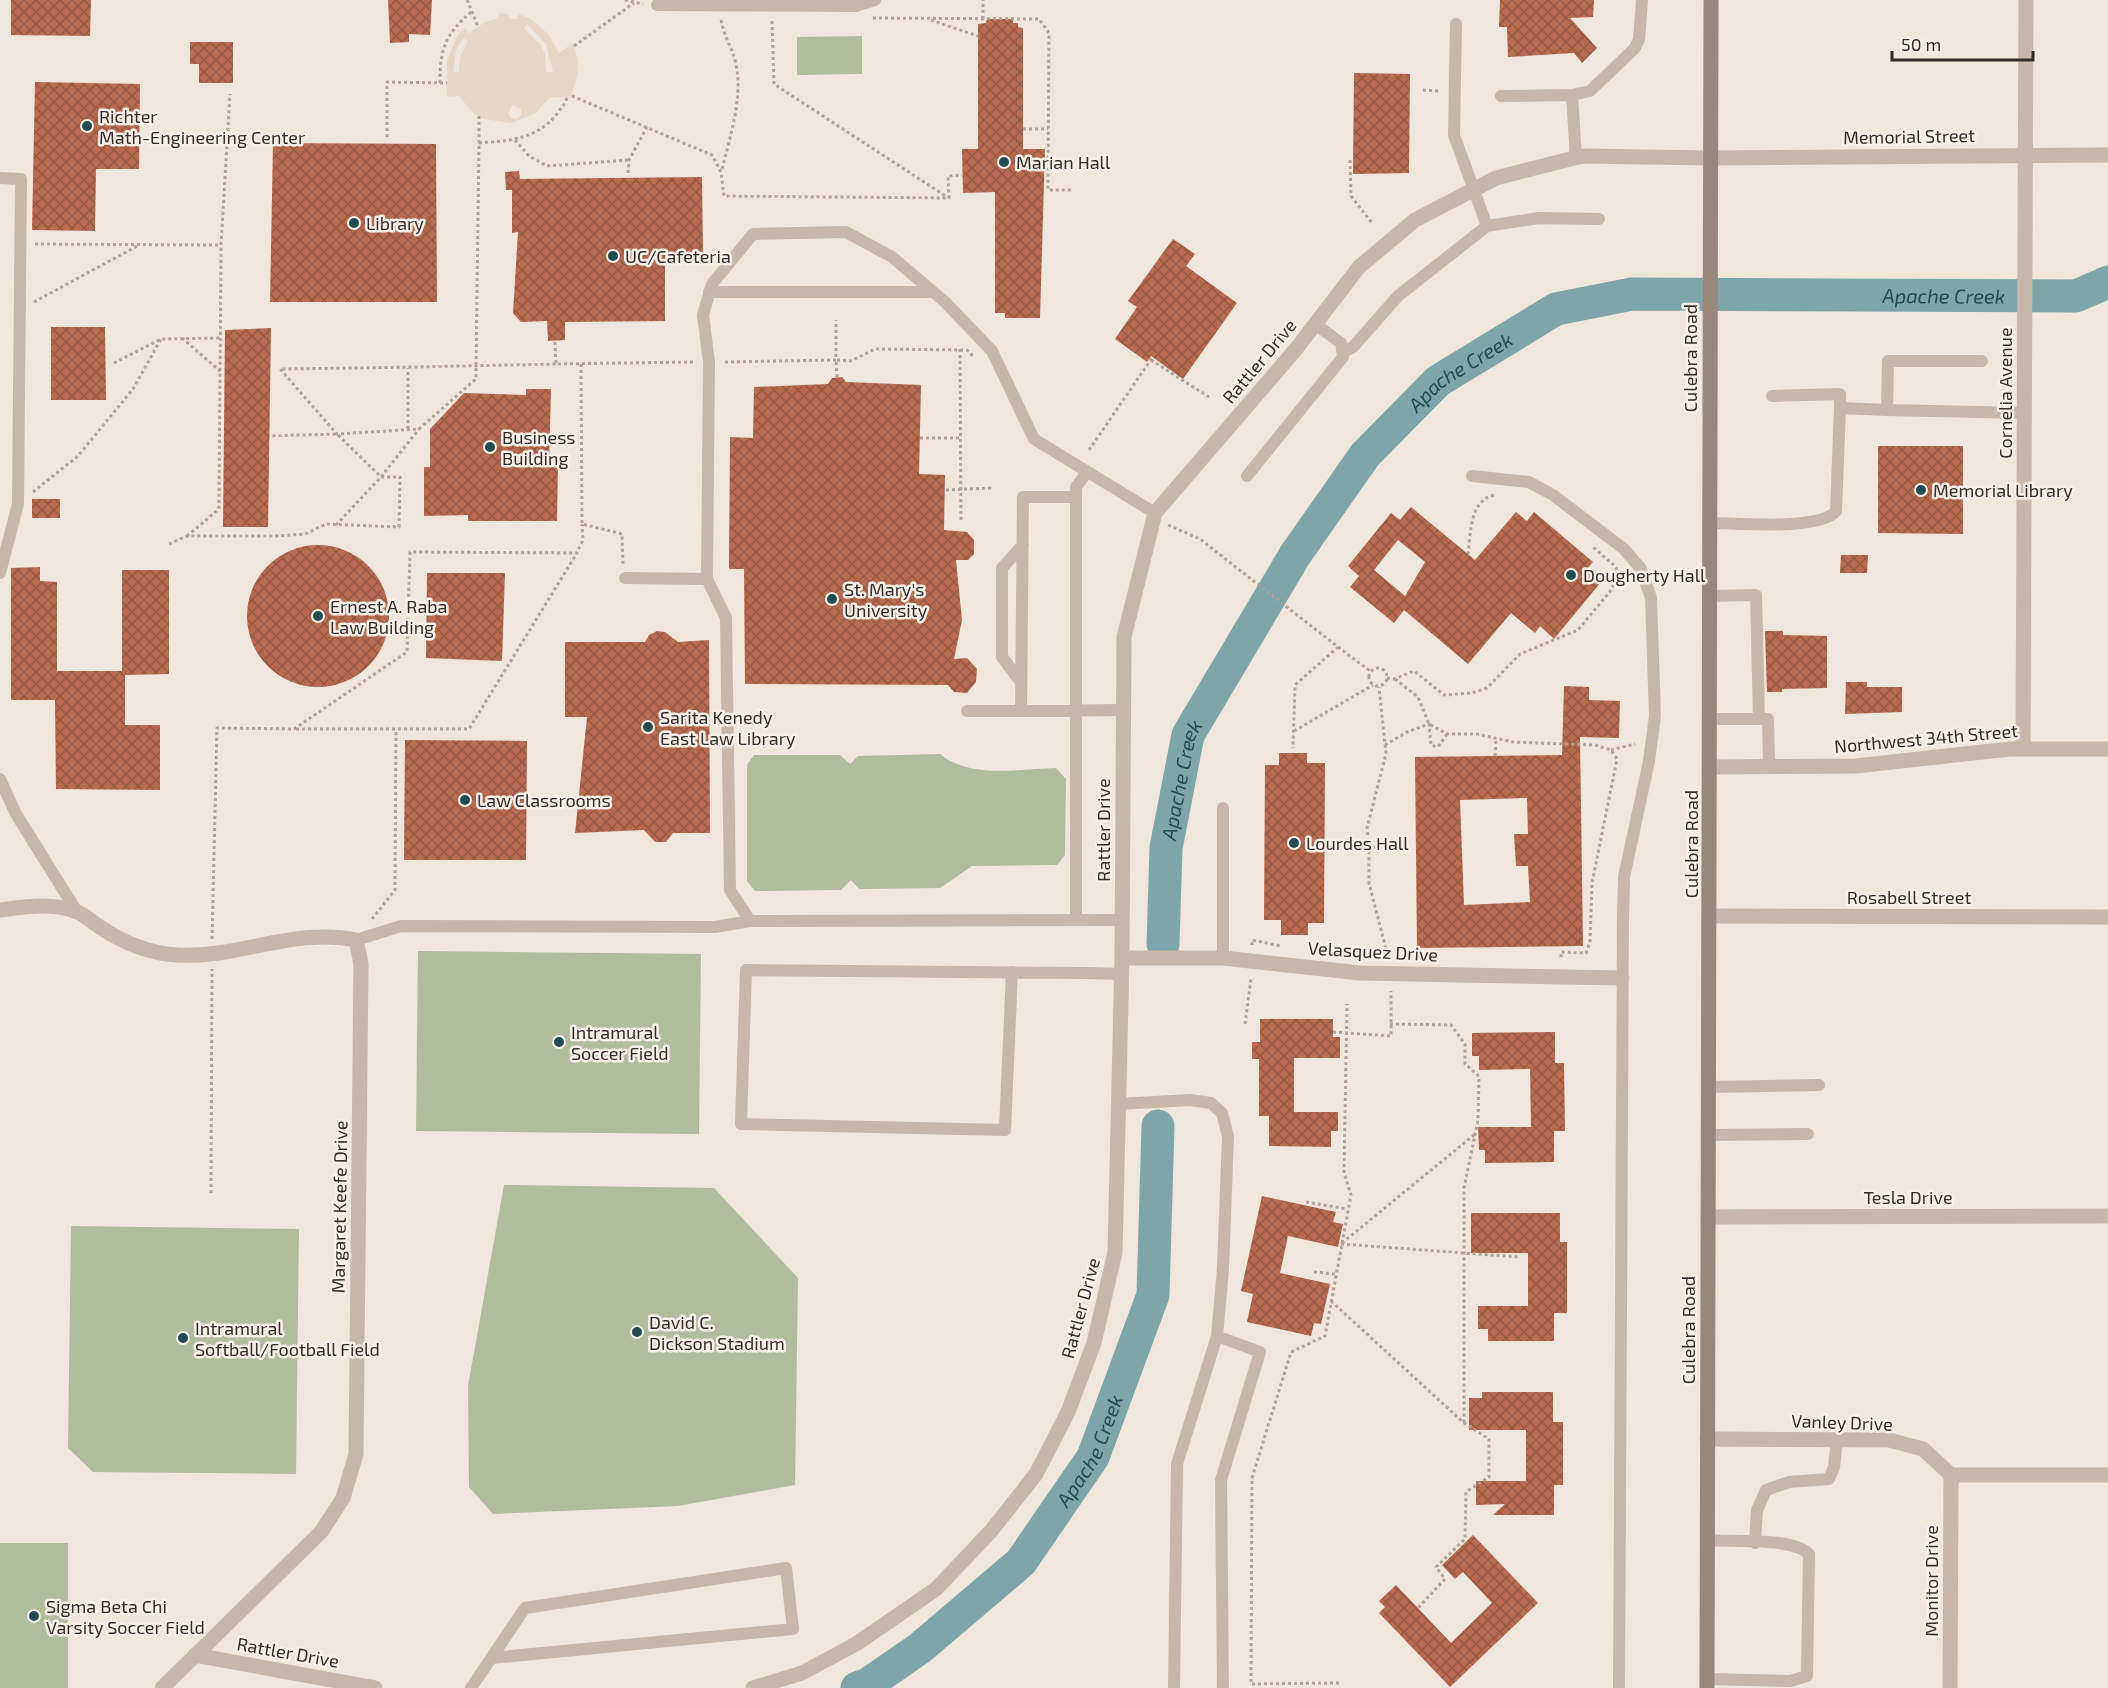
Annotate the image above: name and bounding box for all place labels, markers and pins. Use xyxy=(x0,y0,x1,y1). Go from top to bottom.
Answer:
place label: Richter Math-Engineering Center xyxy=(99,105,305,148)
marker: Richter Math-Engineering Center xyxy=(80,119,94,133)
place label: Marian Hall xyxy=(1016,151,1111,173)
marker: Marian Hall xyxy=(997,155,1011,169)
place label: Library xyxy=(366,212,424,234)
marker: Library xyxy=(347,216,361,230)
place label: UC/Cafeteria xyxy=(625,245,731,267)
marker: UC/Cafeteria xyxy=(606,249,620,263)
place label: Business Building xyxy=(502,426,575,469)
marker: Business Building xyxy=(483,440,497,454)
place label: Memorial Library xyxy=(1933,479,2073,501)
marker: Memorial Library xyxy=(1914,483,1928,497)
place label: Dougherty Hall xyxy=(1583,564,1706,586)
marker: Dougherty Hall xyxy=(1564,568,1578,582)
place label: St. Mary's University xyxy=(844,578,928,621)
marker: St. Mary's University xyxy=(825,592,839,606)
place label: Ernest A. Raba Law Building xyxy=(330,595,448,638)
marker: Ernest A. Raba Law Building xyxy=(311,609,325,623)
place label: Sarita Kenedy East Law Library xyxy=(660,706,796,749)
marker: Sarita Kenedy East Law Library xyxy=(641,720,655,734)
place label: Law Classrooms xyxy=(477,789,611,811)
marker: Law Classrooms xyxy=(458,793,472,807)
place label: Lourdes Hall xyxy=(1306,832,1409,854)
marker: Lourdes Hall xyxy=(1287,836,1301,850)
place label: Intramural Soccer Field xyxy=(571,1021,669,1064)
marker: Intramural Soccer Field xyxy=(552,1035,566,1049)
place label: David C. Dickson Stadium xyxy=(649,1311,785,1354)
place label: Intramural Softball/Football Field xyxy=(195,1317,380,1360)
marker: David C. Dickson Stadium xyxy=(630,1325,644,1339)
marker: Intramural Softball/Football Field xyxy=(176,1331,190,1345)
place label: Sigma Beta Chi Varsity Soccer Field xyxy=(46,1595,205,1638)
marker: Sigma Beta Chi Varsity Soccer Field xyxy=(27,1609,41,1623)

